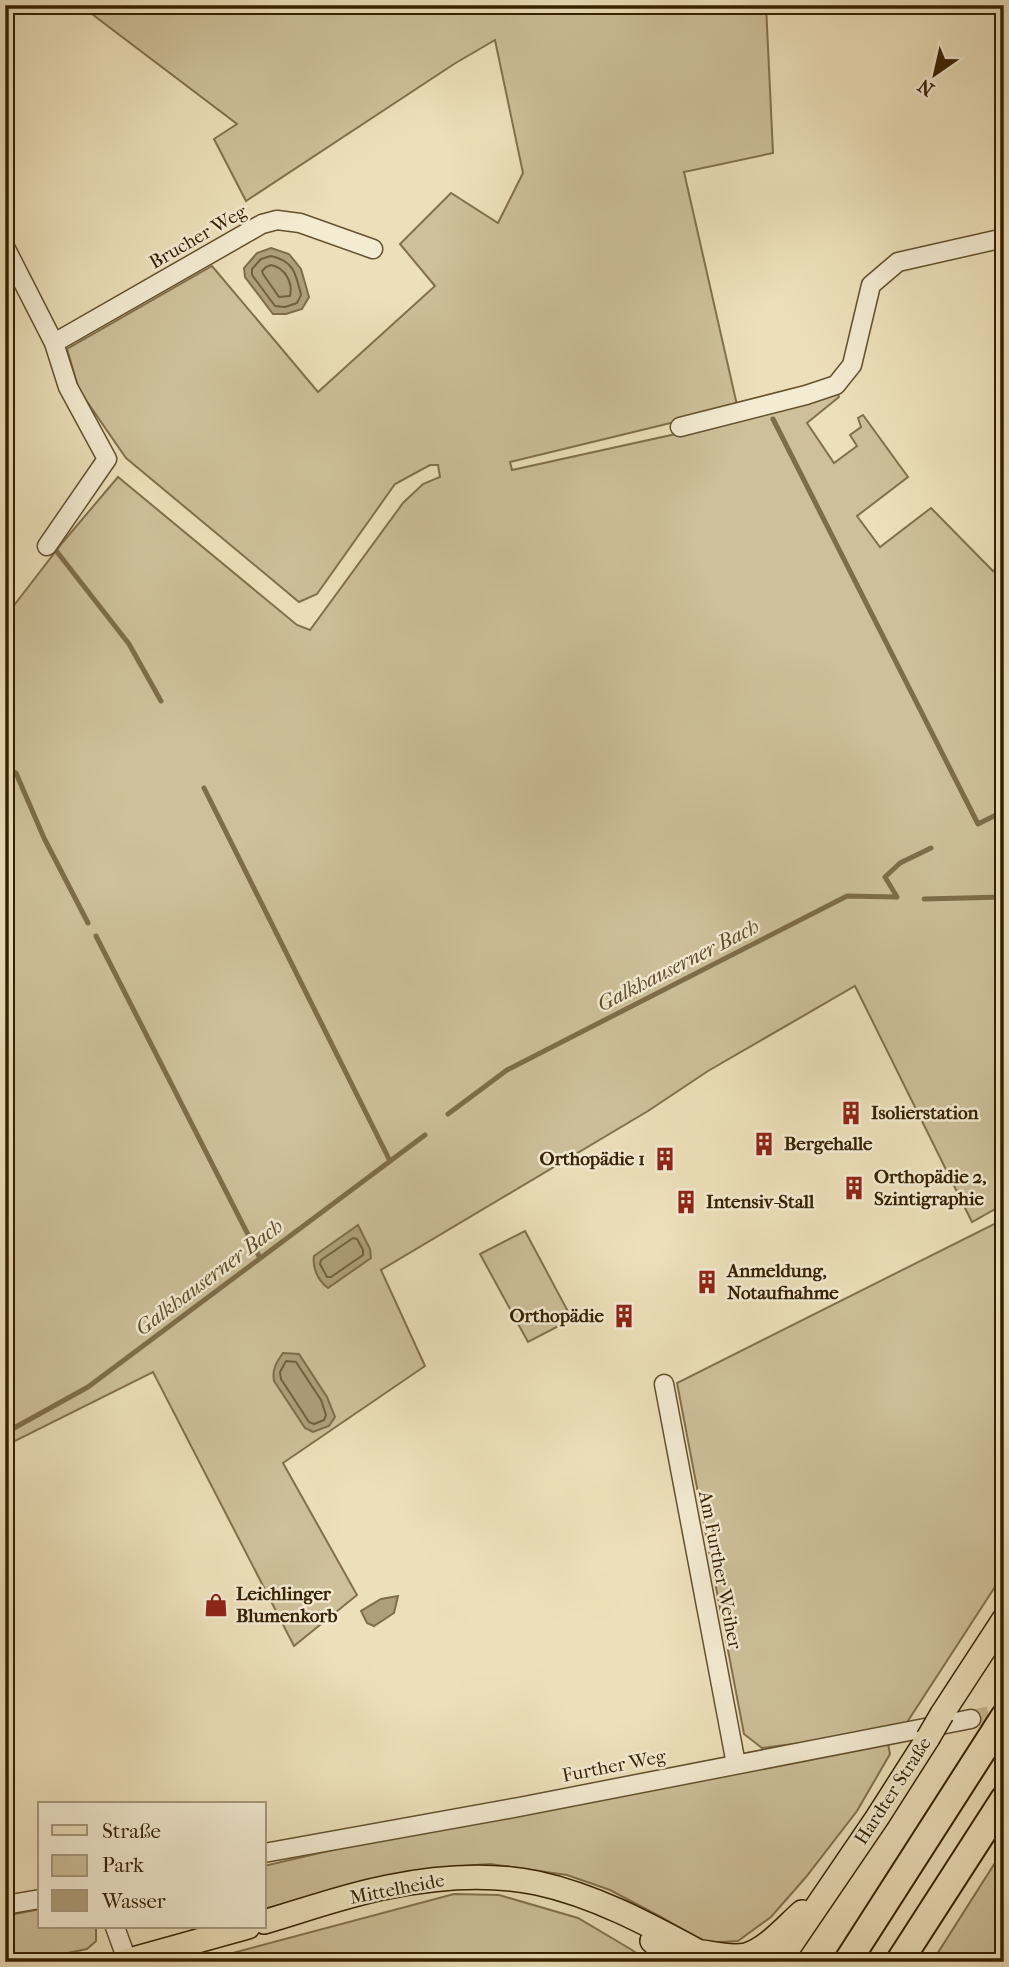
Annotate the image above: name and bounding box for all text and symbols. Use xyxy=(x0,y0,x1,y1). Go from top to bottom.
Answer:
north arrow xyxy=(900,38,970,108)
text: N xyxy=(913,74,938,100)
street label: Brucher Weg xyxy=(145,200,251,274)
water label: Galkhauserner Bach xyxy=(593,914,763,1016)
building icon: Isolierstation xyxy=(837,1099,865,1127)
place label: Isolierstation xyxy=(871,1102,979,1124)
building icon: Bergehalle xyxy=(750,1130,778,1158)
place label: Bergehalle xyxy=(784,1133,873,1155)
building icon: Orthopädie 1 xyxy=(651,1145,679,1173)
place label: Orthopädie 1 xyxy=(540,1148,645,1170)
place label: Orthopädie 2, Szintigraphie xyxy=(874,1166,986,1210)
building icon: Orthopädie 2, Szintigraphie xyxy=(840,1174,868,1202)
building icon: Intensiv-Stall xyxy=(672,1188,700,1216)
place label: Intensiv-Stall xyxy=(706,1191,815,1213)
water label: Galkhauserner Bach xyxy=(131,1214,288,1340)
place label: Anmeldung, Notaufnahme xyxy=(726,1260,839,1304)
building icon: Anmeldung, Notaufnahme xyxy=(693,1268,721,1296)
building icon: Orthopädie xyxy=(610,1302,638,1330)
place label: Orthopädie xyxy=(509,1305,605,1327)
street label: Am Further Weiher xyxy=(694,1488,746,1652)
place label: Leichlinger Blumenkorb xyxy=(236,1583,337,1627)
shop icon: Leichlinger Blumenkorb xyxy=(202,1591,230,1619)
street label: Hardter Straße xyxy=(850,1733,936,1849)
street label: Further Weg xyxy=(560,1745,668,1787)
legend xyxy=(38,1802,266,1928)
text: Straße xyxy=(102,1819,161,1843)
text: Park xyxy=(102,1853,144,1877)
street label: Mittelheide xyxy=(348,1869,446,1909)
text: Wasser xyxy=(101,1889,166,1913)

